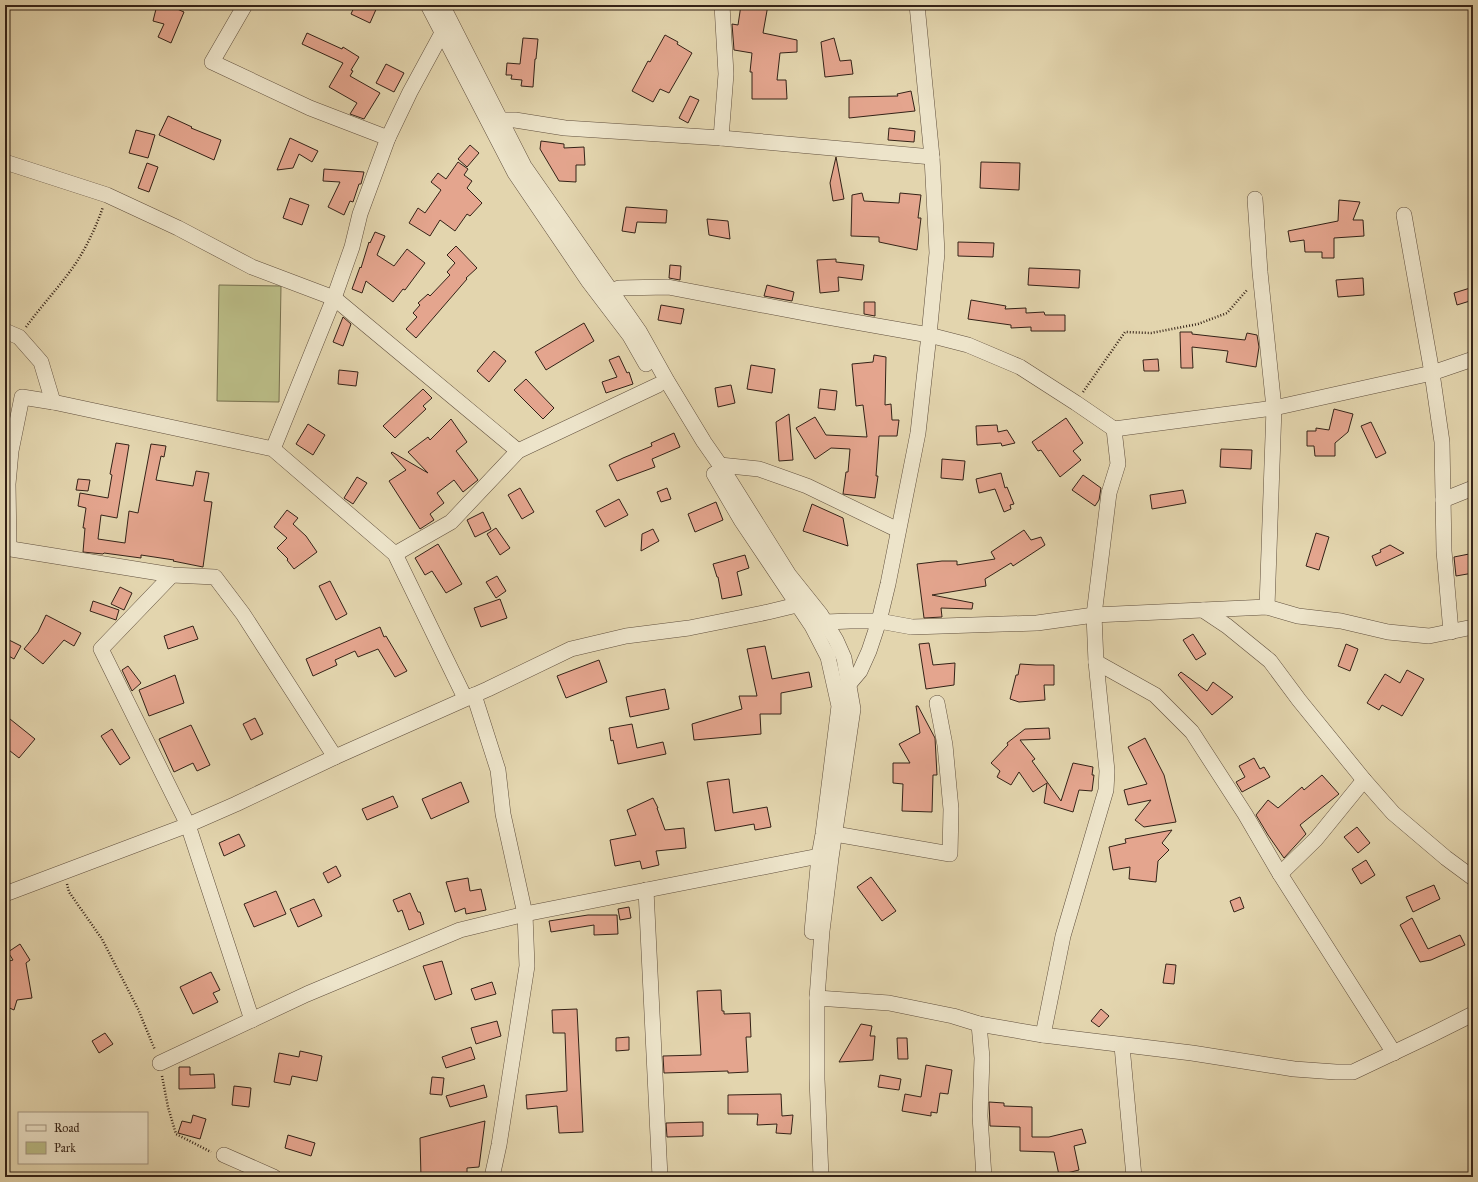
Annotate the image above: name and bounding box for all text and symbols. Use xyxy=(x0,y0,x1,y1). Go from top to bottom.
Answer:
legend xyxy=(18,1112,148,1164)
text: Road xyxy=(54,1121,80,1135)
text: Park xyxy=(54,1141,76,1155)

